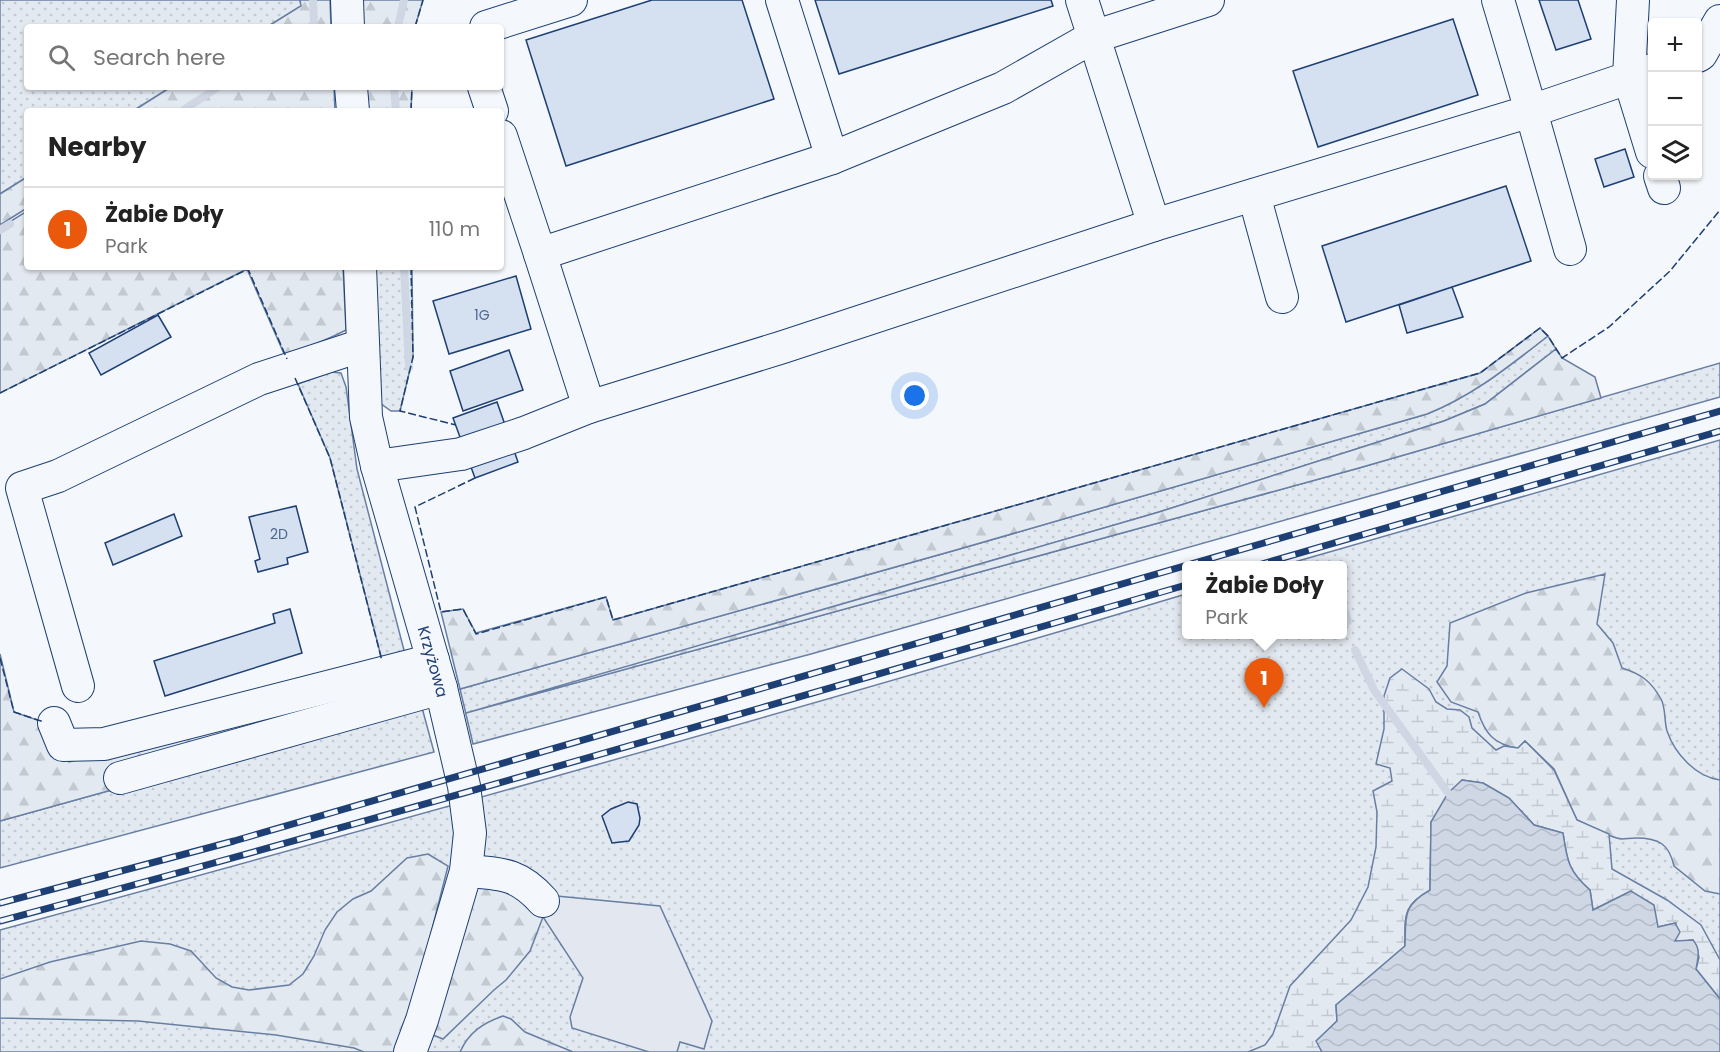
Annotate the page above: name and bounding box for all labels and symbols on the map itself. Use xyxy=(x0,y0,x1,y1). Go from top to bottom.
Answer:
house number: 1G xyxy=(474,305,490,325)
your location xyxy=(900,381,929,410)
house number: 2D xyxy=(270,524,288,544)
street label: Krzyżowa xyxy=(412,623,454,700)
pin: 1 xyxy=(1244,658,1284,708)

